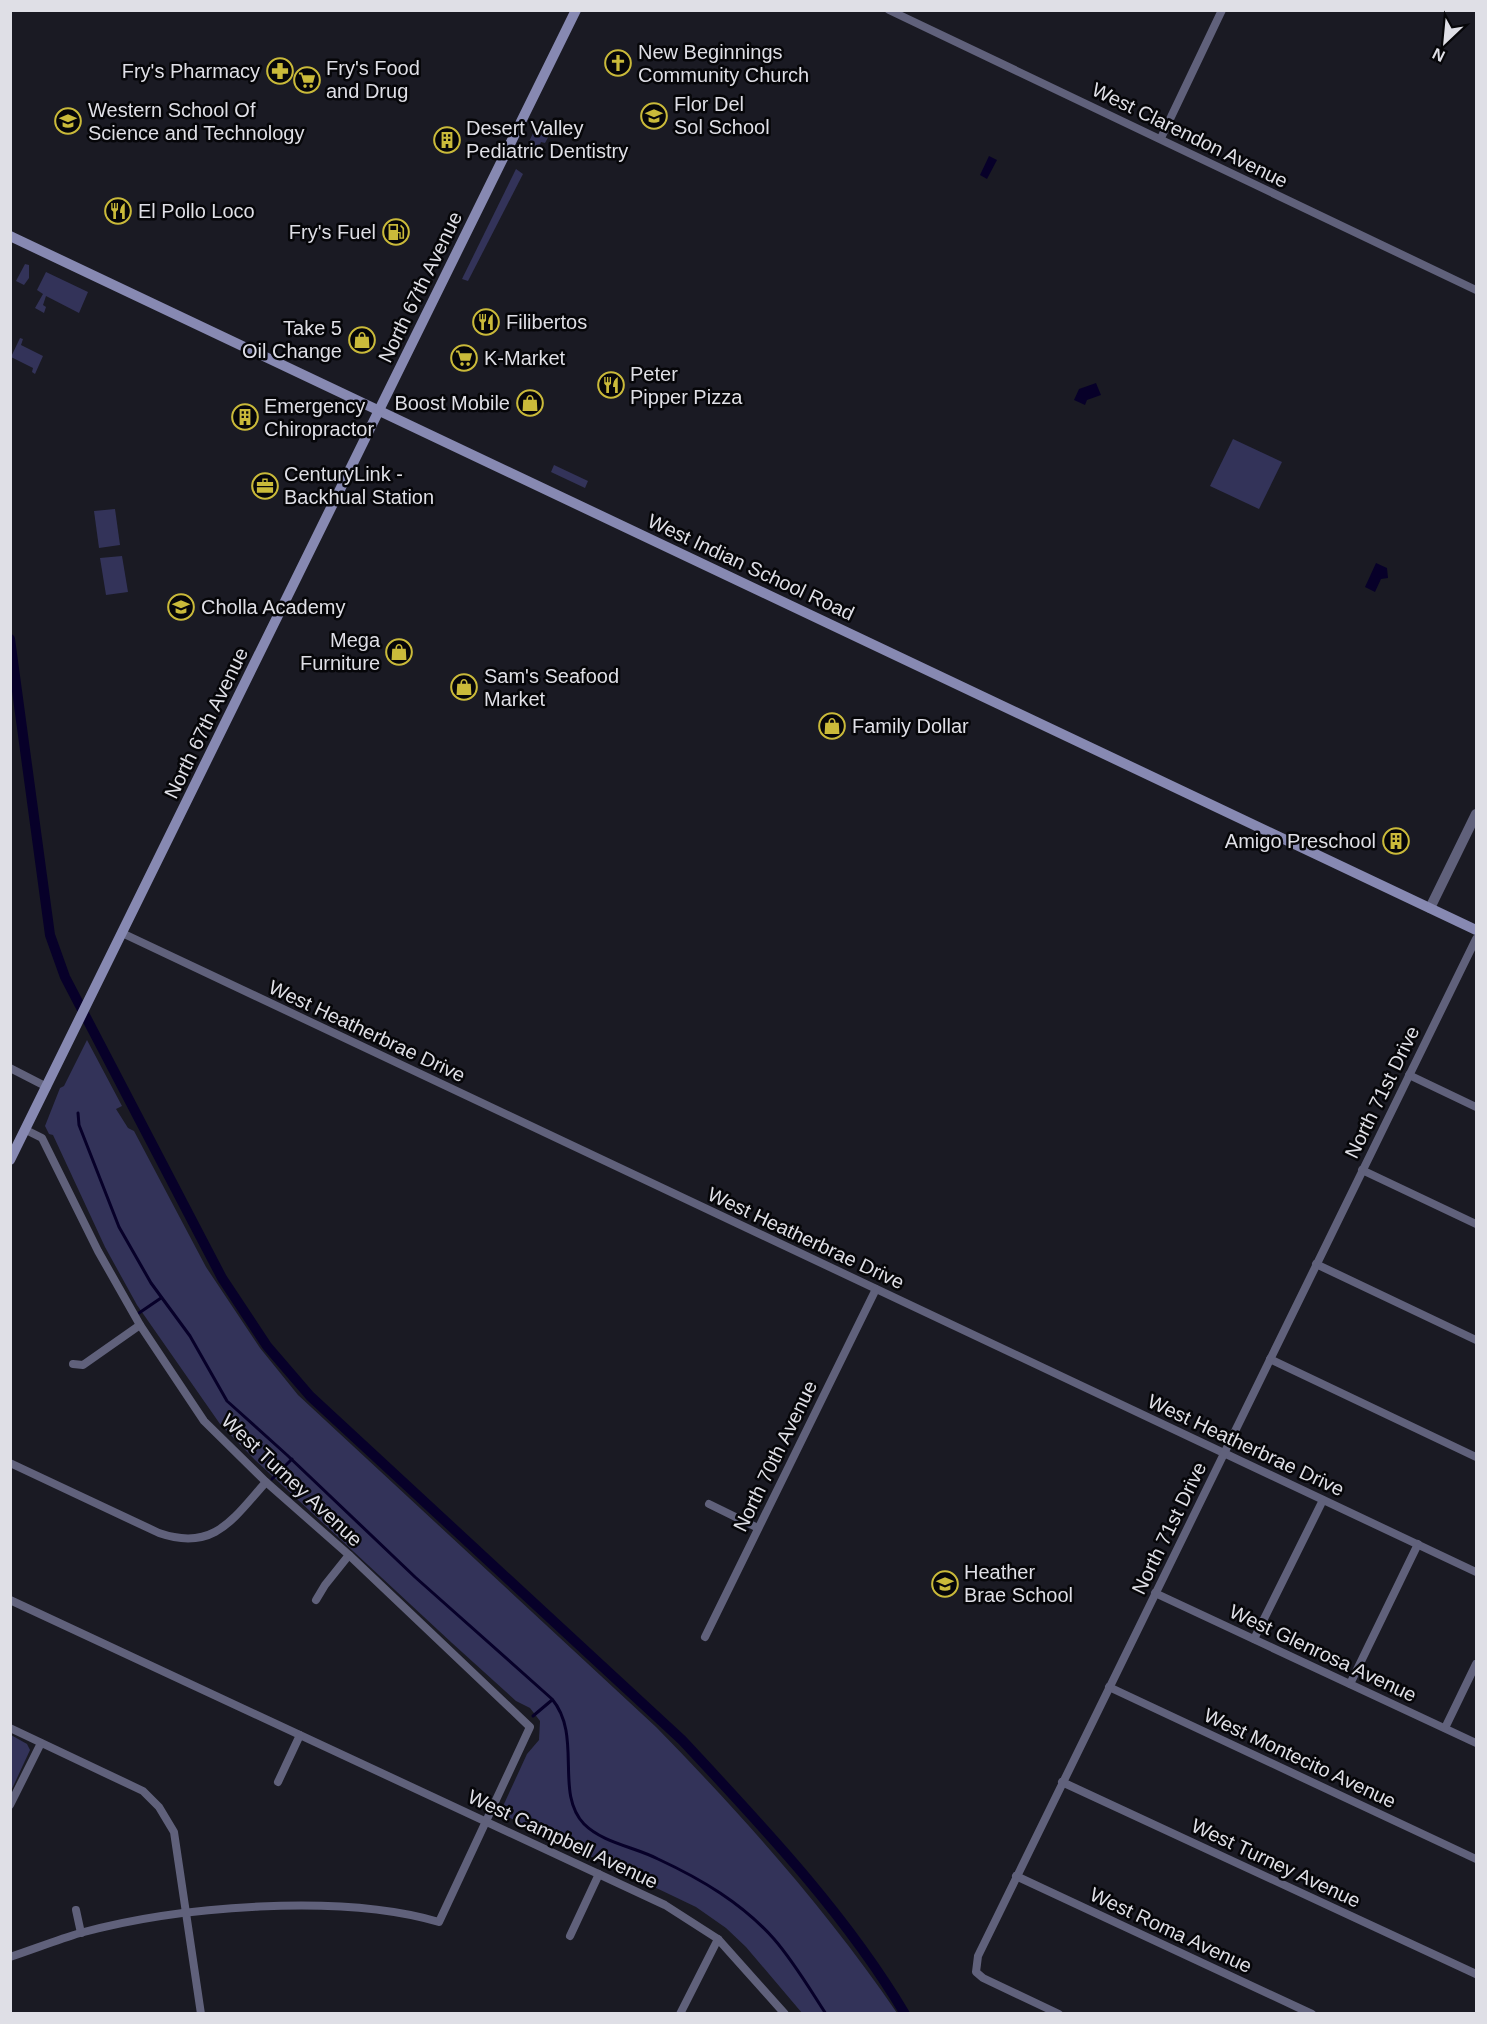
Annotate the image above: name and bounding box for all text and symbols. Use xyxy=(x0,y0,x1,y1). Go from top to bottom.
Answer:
north arrow xyxy=(1415,12,1475,72)
place label: New Beginnings Community Church xyxy=(638,41,809,86)
text: N xyxy=(1430,45,1448,65)
church icon: New Beginnings Community Church xyxy=(603,48,633,78)
pharmacy icon: Fry's Pharmacy xyxy=(265,56,295,86)
place label: Fry's Food and Drug xyxy=(326,57,420,102)
place label: Fry's Pharmacy xyxy=(122,60,260,82)
supermarket icon: Fry's Food and Drug xyxy=(292,65,322,95)
street label: West Clarendon Avenue xyxy=(1089,78,1291,192)
place label: Flor Del Sol School xyxy=(674,93,770,138)
place label: Western School Of Science and Technology xyxy=(88,99,304,144)
school or university icon: Flor Del Sol School xyxy=(639,101,669,131)
school or university icon: Western School Of Science and Technology xyxy=(53,106,83,136)
place label: Desert Valley Pediatric Dentistry xyxy=(466,117,628,162)
building icon: Desert Valley Pediatric Dentistry xyxy=(432,125,462,155)
restaurant icon: El Pollo Loco xyxy=(103,196,133,226)
place label: El Pollo Loco xyxy=(138,200,255,222)
street label: North 67th Avenue xyxy=(374,208,466,366)
fuel station icon: Fry's Fuel xyxy=(381,217,411,247)
place label: Fry's Fuel xyxy=(289,221,376,243)
restaurant icon: Filibertos xyxy=(471,307,501,337)
place label: Filibertos xyxy=(506,311,587,333)
place label: Take 5 Oil Change xyxy=(242,317,342,362)
shop icon: Take 5 Oil Change xyxy=(347,325,377,355)
supermarket icon: K-Market xyxy=(449,343,479,373)
place label: K-Market xyxy=(484,347,566,369)
place label: Peter Pipper Pizza xyxy=(630,363,743,408)
restaurant icon: Peter Pipper Pizza xyxy=(596,370,626,400)
shop icon: Boost Mobile xyxy=(515,388,545,418)
place label: Boost Mobile xyxy=(394,392,510,414)
place label: Emergency Chiropractor xyxy=(264,395,374,440)
building icon: Emergency Chiropractor xyxy=(230,402,260,432)
place label: CenturyLink - Backhual Station xyxy=(284,463,434,508)
office icon: CenturyLink - Backhual Station xyxy=(250,471,280,501)
street label: West Indian School Road xyxy=(644,509,858,625)
school or university icon: Cholla Academy xyxy=(166,592,196,622)
place label: Cholla Academy xyxy=(201,596,346,618)
place label: Mega Furniture xyxy=(300,629,381,674)
shop icon: Mega Furniture xyxy=(384,637,414,667)
street label: North 67th Avenue xyxy=(160,644,252,802)
place label: Sam's Seafood Market xyxy=(484,665,619,710)
shop icon: Sam's Seafood Market xyxy=(449,672,479,702)
shop icon: Family Dollar xyxy=(817,711,847,741)
place label: Family Dollar xyxy=(852,715,969,737)
building icon: Amigo Preschool xyxy=(1381,826,1411,856)
place label: Amigo Preschool xyxy=(1225,830,1376,852)
street label: West Heatherbrae Drive xyxy=(265,976,469,1086)
street label: North 71st Drive xyxy=(1340,1022,1424,1162)
street label: West Heatherbrae Drive xyxy=(704,1183,908,1293)
street label: North 70th Avenue xyxy=(729,1377,821,1535)
street label: West Heatherbrae Drive xyxy=(1144,1390,1348,1500)
street label: West Turney Avenue xyxy=(217,1409,367,1551)
street label: North 71st Drive xyxy=(1127,1458,1211,1598)
place label: Heather Brae School xyxy=(964,1561,1073,1606)
school or university icon: Heather Brae School xyxy=(930,1569,960,1599)
street label: West Glenrosa Avenue xyxy=(1226,1600,1420,1706)
street label: West Montecito Avenue xyxy=(1200,1704,1400,1812)
street label: West Campbell Avenue xyxy=(464,1785,662,1893)
street label: West Turney Avenue xyxy=(1188,1814,1364,1912)
street label: West Roma Avenue xyxy=(1087,1883,1255,1977)

